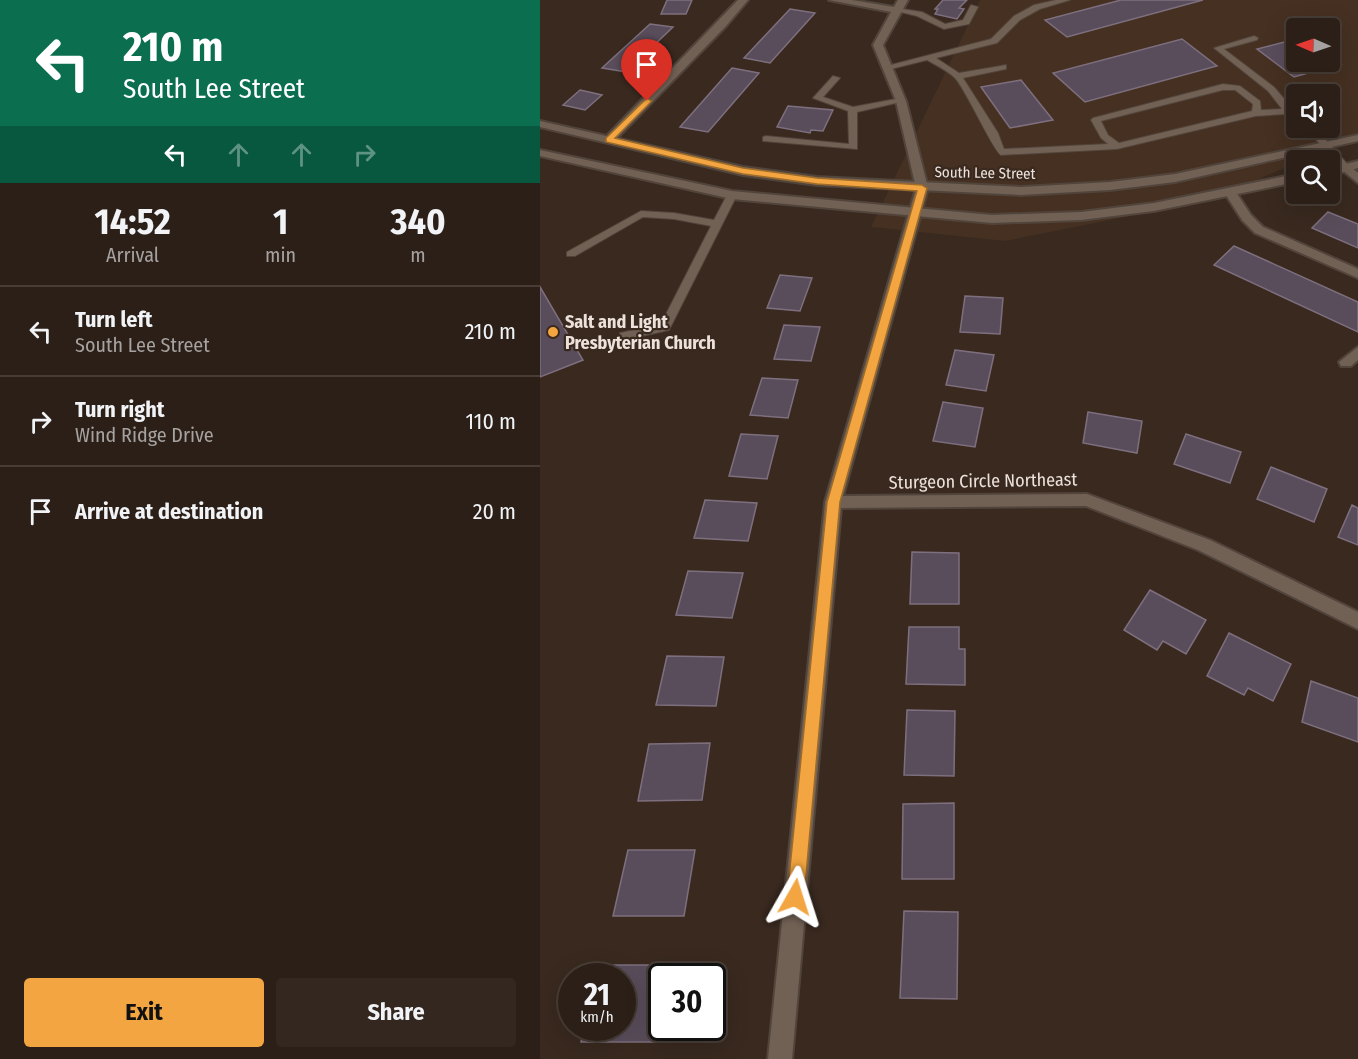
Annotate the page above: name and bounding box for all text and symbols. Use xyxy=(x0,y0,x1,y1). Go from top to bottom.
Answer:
north arrow xyxy=(1286,18,1340,72)
map controls xyxy=(1286,18,1340,204)
text: 210 m xyxy=(123,22,223,72)
icon: left xyxy=(24,24,102,102)
pin xyxy=(621,39,672,101)
icon: arrive xyxy=(630,48,663,81)
text: South Lee Street xyxy=(123,73,305,105)
button: sound xyxy=(1286,84,1340,138)
icon: left xyxy=(159,138,192,171)
icon: ahead xyxy=(222,138,255,171)
icon: ahead xyxy=(285,138,318,171)
icon: right xyxy=(348,138,381,171)
button: search xyxy=(1286,150,1340,204)
street label: South Lee Street xyxy=(934,163,1036,183)
text: 14:52 xyxy=(94,200,171,244)
text: 1 xyxy=(273,200,288,244)
text: 340 xyxy=(390,200,446,244)
text: Arrival xyxy=(106,243,159,267)
text: min xyxy=(265,243,296,267)
text: m xyxy=(410,243,426,267)
text: Turn left xyxy=(75,306,153,333)
place label: Salt and Light Presbyterian Church xyxy=(565,311,716,354)
icon: left xyxy=(24,315,57,348)
text: 210 m xyxy=(465,318,516,345)
marker: Salt and Light Presbyterian Church xyxy=(546,325,560,339)
text: South Lee Street xyxy=(75,333,210,357)
text: Turn right xyxy=(75,396,164,423)
icon: right xyxy=(24,405,57,438)
text: 110 m xyxy=(466,408,516,435)
text: Wind Ridge Drive xyxy=(75,423,214,447)
street label: Sturgeon Circle Northeast xyxy=(889,468,1078,494)
icon: arrive xyxy=(24,495,57,528)
text: Arrive at destination xyxy=(75,498,263,525)
text: 20 m xyxy=(473,498,516,525)
position arrow xyxy=(763,865,827,929)
speed limit sign: 30 xyxy=(648,963,726,1041)
text: 21 xyxy=(584,977,610,1013)
button: Exit xyxy=(24,978,264,1047)
button: Share xyxy=(276,978,516,1047)
text: km/h xyxy=(580,1008,614,1026)

